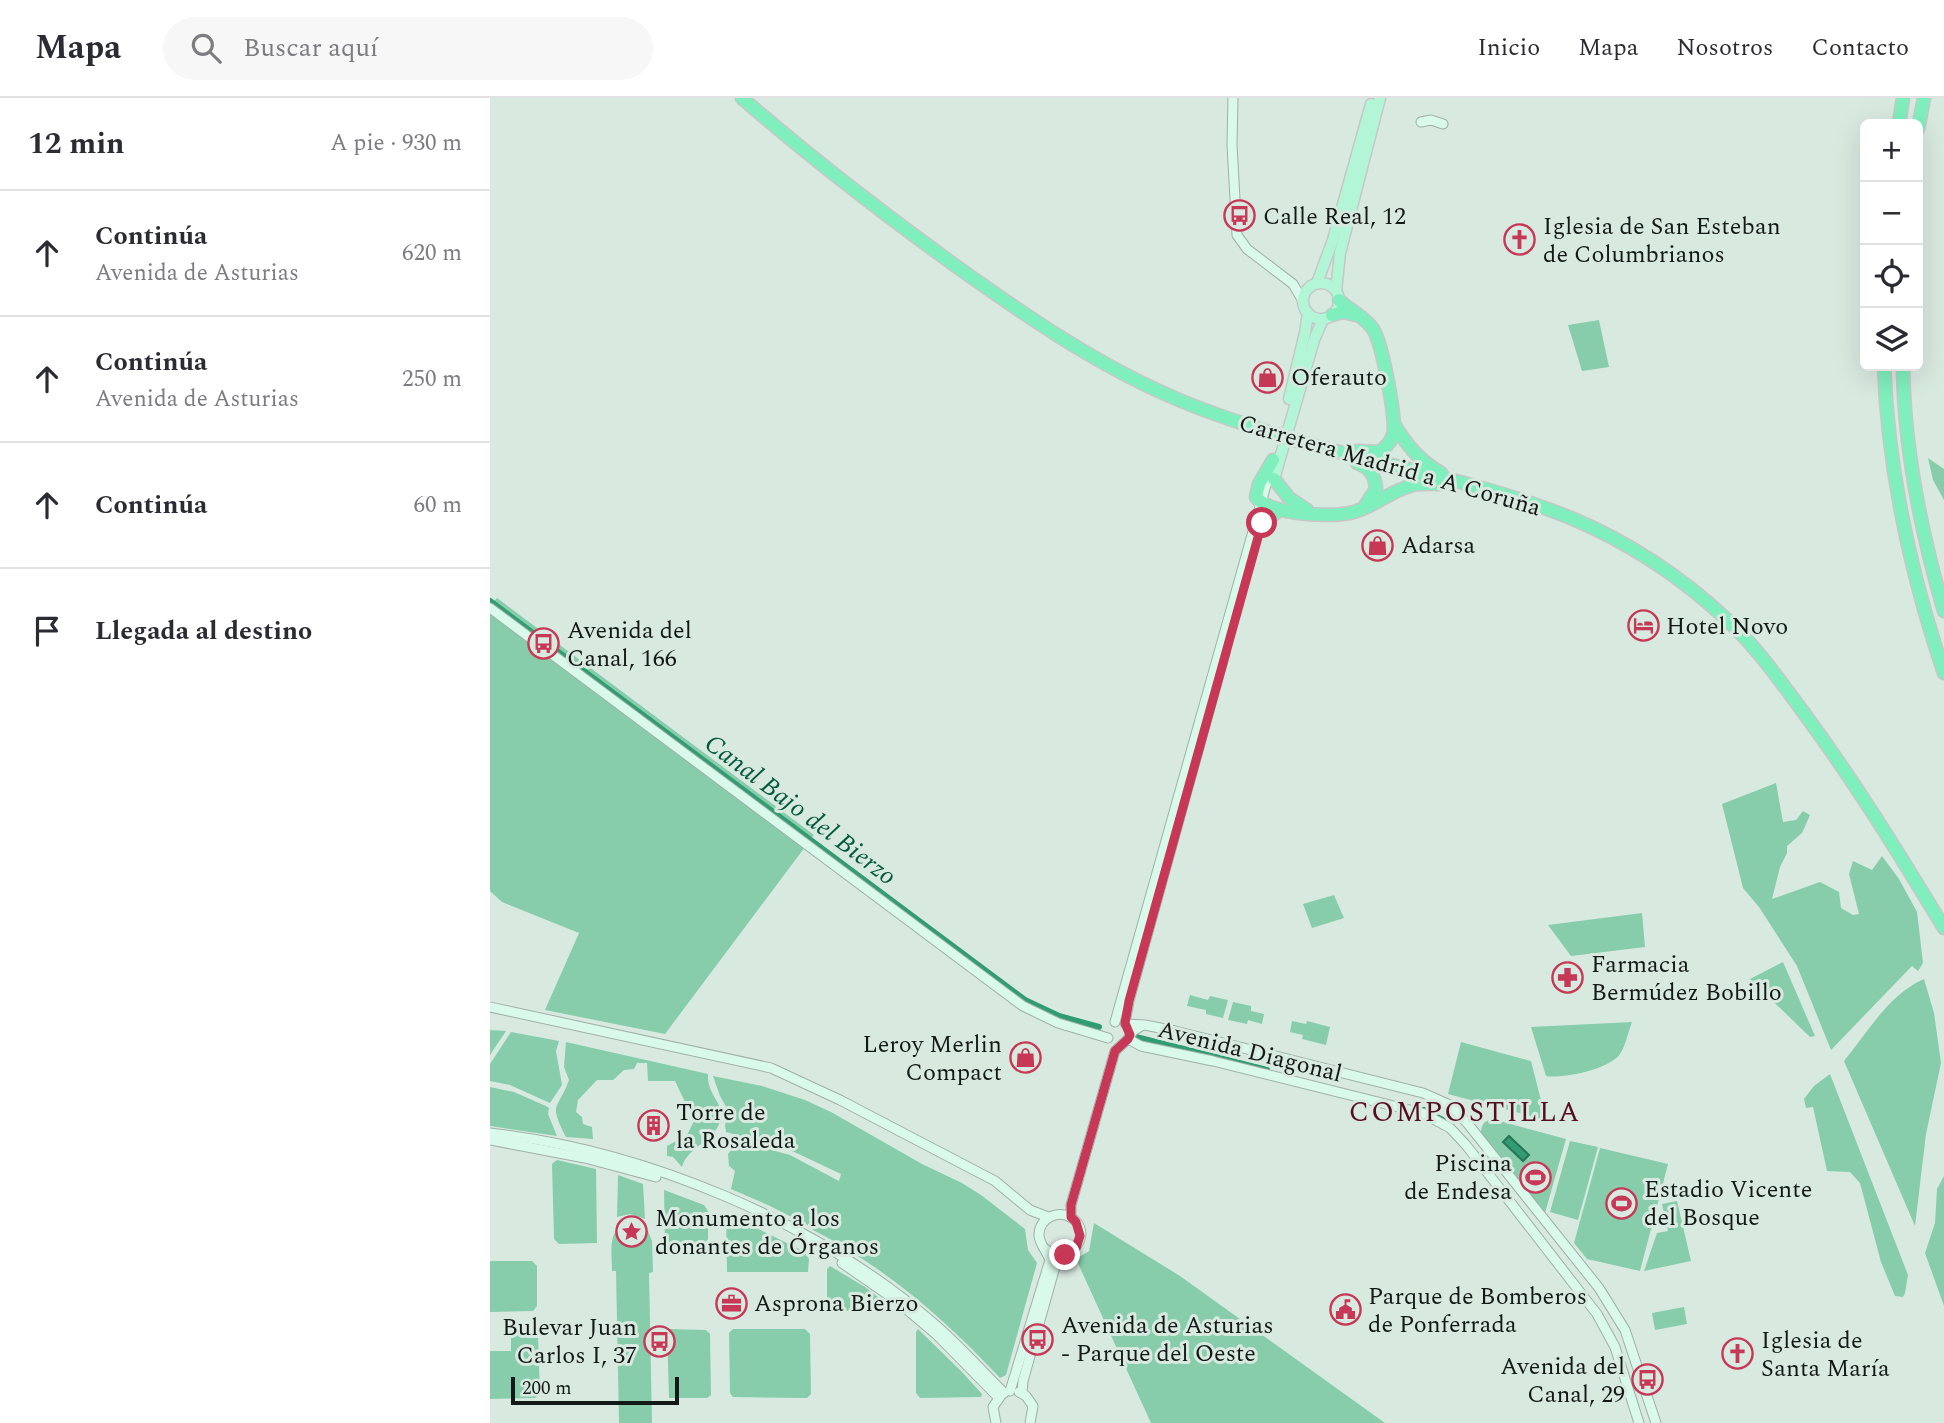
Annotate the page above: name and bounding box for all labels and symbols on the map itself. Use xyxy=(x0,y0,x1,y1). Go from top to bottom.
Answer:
bus stop icon: Calle Real, 12 xyxy=(1223,199,1257,233)
place label: Calle Real, 12 xyxy=(1263,199,1406,235)
place label: Iglesia de San Esteban de Columbrianos xyxy=(1543,209,1781,273)
church icon: Iglesia de San Esteban de Columbrianos xyxy=(1503,223,1537,257)
shop icon: Oferauto xyxy=(1251,360,1285,394)
place label: Oferauto xyxy=(1291,360,1387,396)
street label: Carretera Madrid a A Coruña xyxy=(1234,406,1545,526)
route start xyxy=(1246,507,1277,538)
shop icon: Adarsa xyxy=(1361,528,1395,562)
place label: Adarsa xyxy=(1401,528,1476,564)
hotel icon: Hotel Novo xyxy=(1626,609,1660,643)
place label: Hotel Novo xyxy=(1666,609,1788,645)
place label: Avenida del Canal, 166 xyxy=(567,613,692,677)
bus stop icon: Avenida del Canal, 166 xyxy=(527,627,561,661)
water label: Canal Bajo del Bierzo xyxy=(696,724,905,896)
place label: Farmacia Bermúdez Bobillo xyxy=(1591,947,1782,1011)
pharmacy icon: Farmacia Bermúdez Bobillo xyxy=(1551,961,1585,995)
street label: Avenida Diagonal xyxy=(1154,1012,1346,1092)
place label: Leroy Merlin Compact xyxy=(863,1027,1002,1091)
shop icon: Leroy Merlin Compact xyxy=(1008,1041,1042,1075)
district label: COMPOSTILLA xyxy=(1349,1091,1581,1134)
place label: Torre de la Rosaleda xyxy=(676,1095,796,1159)
building icon: Torre de la Rosaleda xyxy=(636,1109,670,1143)
place label: Piscina de Endesa xyxy=(1404,1146,1512,1210)
sports icon: Piscina de Endesa xyxy=(1518,1160,1552,1194)
place label: Estadio Vicente del Bosque xyxy=(1644,1172,1812,1236)
sports icon: Estadio Vicente del Bosque xyxy=(1604,1186,1638,1220)
place label: Monumento a los donantes de Órganos xyxy=(655,1201,879,1265)
place icon: Monumento a los donantes de Órganos xyxy=(615,1215,649,1249)
route end xyxy=(1049,1239,1080,1270)
place label: Parque de Bomberos de Ponferrada xyxy=(1368,1279,1587,1343)
office icon: Asprona Bierzo xyxy=(714,1286,748,1320)
place label: Asprona Bierzo xyxy=(754,1286,919,1322)
public building icon: Parque de Bomberos de Ponferrada xyxy=(1328,1293,1362,1327)
place label: Avenida de Asturias - Parque del Oeste xyxy=(1061,1308,1274,1372)
place label: Bulevar Juan Carlos I, 37 xyxy=(502,1310,637,1374)
bus stop icon: Avenida de Asturias - Parque del Oeste xyxy=(1021,1322,1055,1356)
place label: Iglesia de Santa María xyxy=(1761,1323,1890,1387)
bus stop icon: Bulevar Juan Carlos I, 37 xyxy=(643,1324,677,1358)
church icon: Iglesia de Santa María xyxy=(1721,1337,1755,1371)
place label: Avenida del Canal, 29 xyxy=(1500,1349,1625,1413)
bus stop icon: Avenida del Canal, 29 xyxy=(1631,1363,1665,1397)
scale bar xyxy=(511,1374,679,1406)

